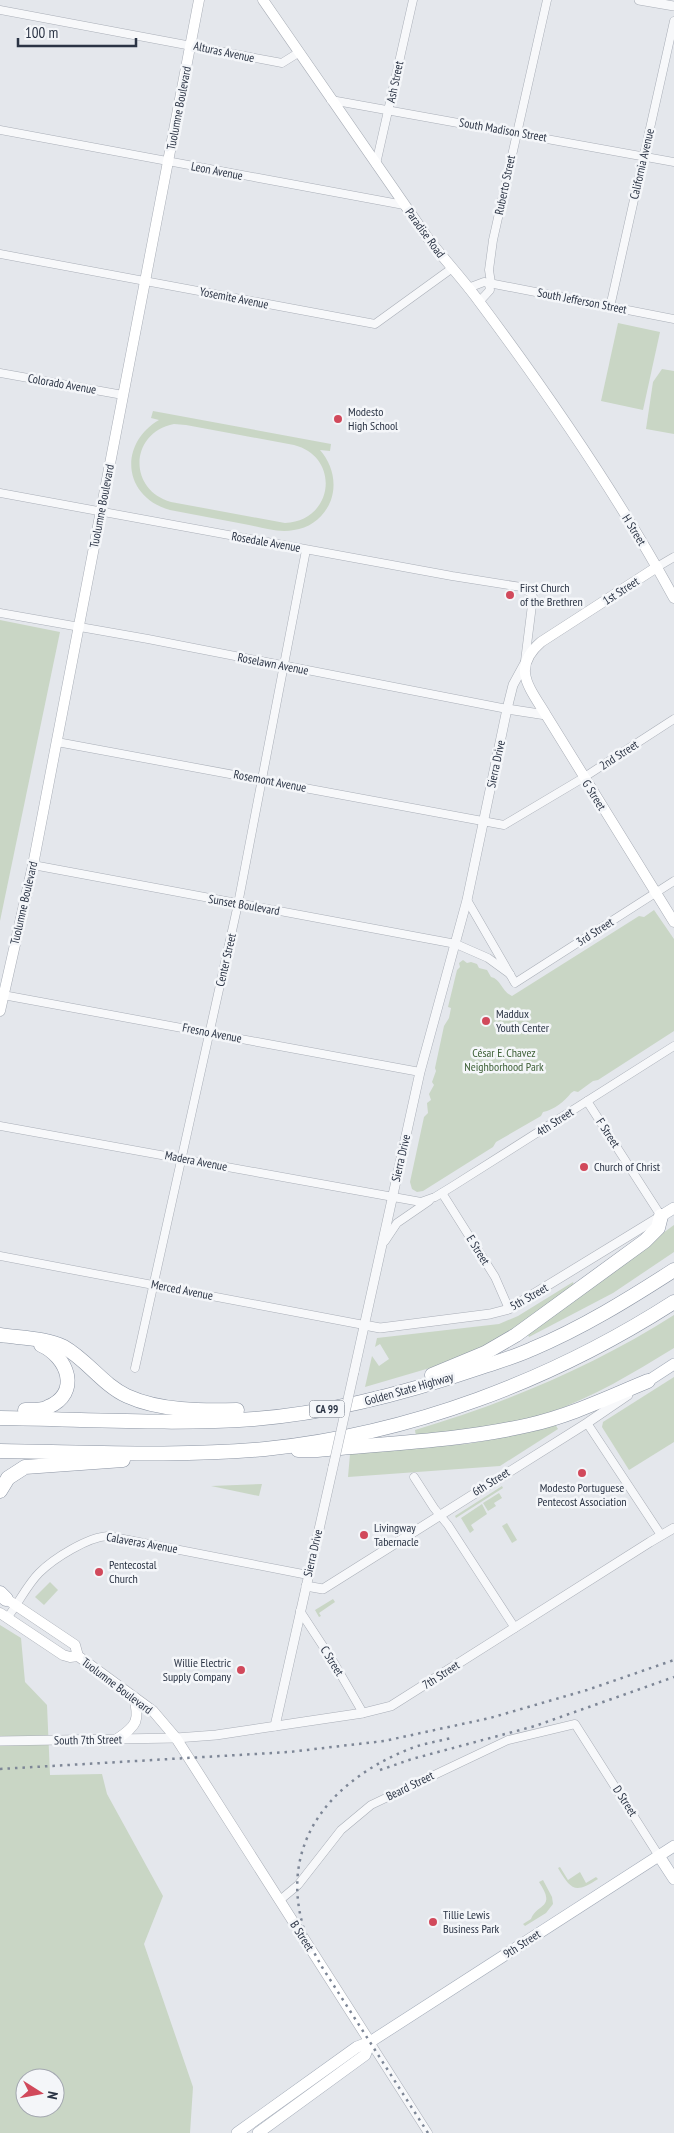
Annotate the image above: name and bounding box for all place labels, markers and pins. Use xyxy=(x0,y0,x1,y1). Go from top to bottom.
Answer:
place label: Modesto High School xyxy=(348,404,398,433)
marker: Modesto High School xyxy=(332,413,344,425)
place label: First Church of the Brethren xyxy=(520,580,583,609)
marker: First Church of the Brethren xyxy=(504,589,516,601)
place label: Maddux Youth Center xyxy=(496,1006,550,1035)
marker: Maddux Youth Center xyxy=(480,1015,492,1027)
place label: Church of Christ xyxy=(594,1159,661,1174)
marker: Church of Christ xyxy=(578,1161,590,1173)
marker: Modesto Portuguese Pentecost Association xyxy=(576,1467,588,1479)
place label: Modesto Portuguese Pentecost Association xyxy=(537,1480,627,1509)
place label: Livingway Tabernacle xyxy=(374,1520,419,1549)
marker: Livingway Tabernacle xyxy=(358,1529,370,1541)
place label: Pentecostal Church xyxy=(109,1557,157,1586)
marker: Pentecostal Church xyxy=(93,1566,105,1578)
place label: Willie Electric Supply Company xyxy=(163,1655,232,1684)
marker: Willie Electric Supply Company xyxy=(235,1664,247,1676)
place label: Tillie Lewis Business Park xyxy=(443,1907,500,1936)
marker: Tillie Lewis Business Park xyxy=(427,1916,439,1928)

